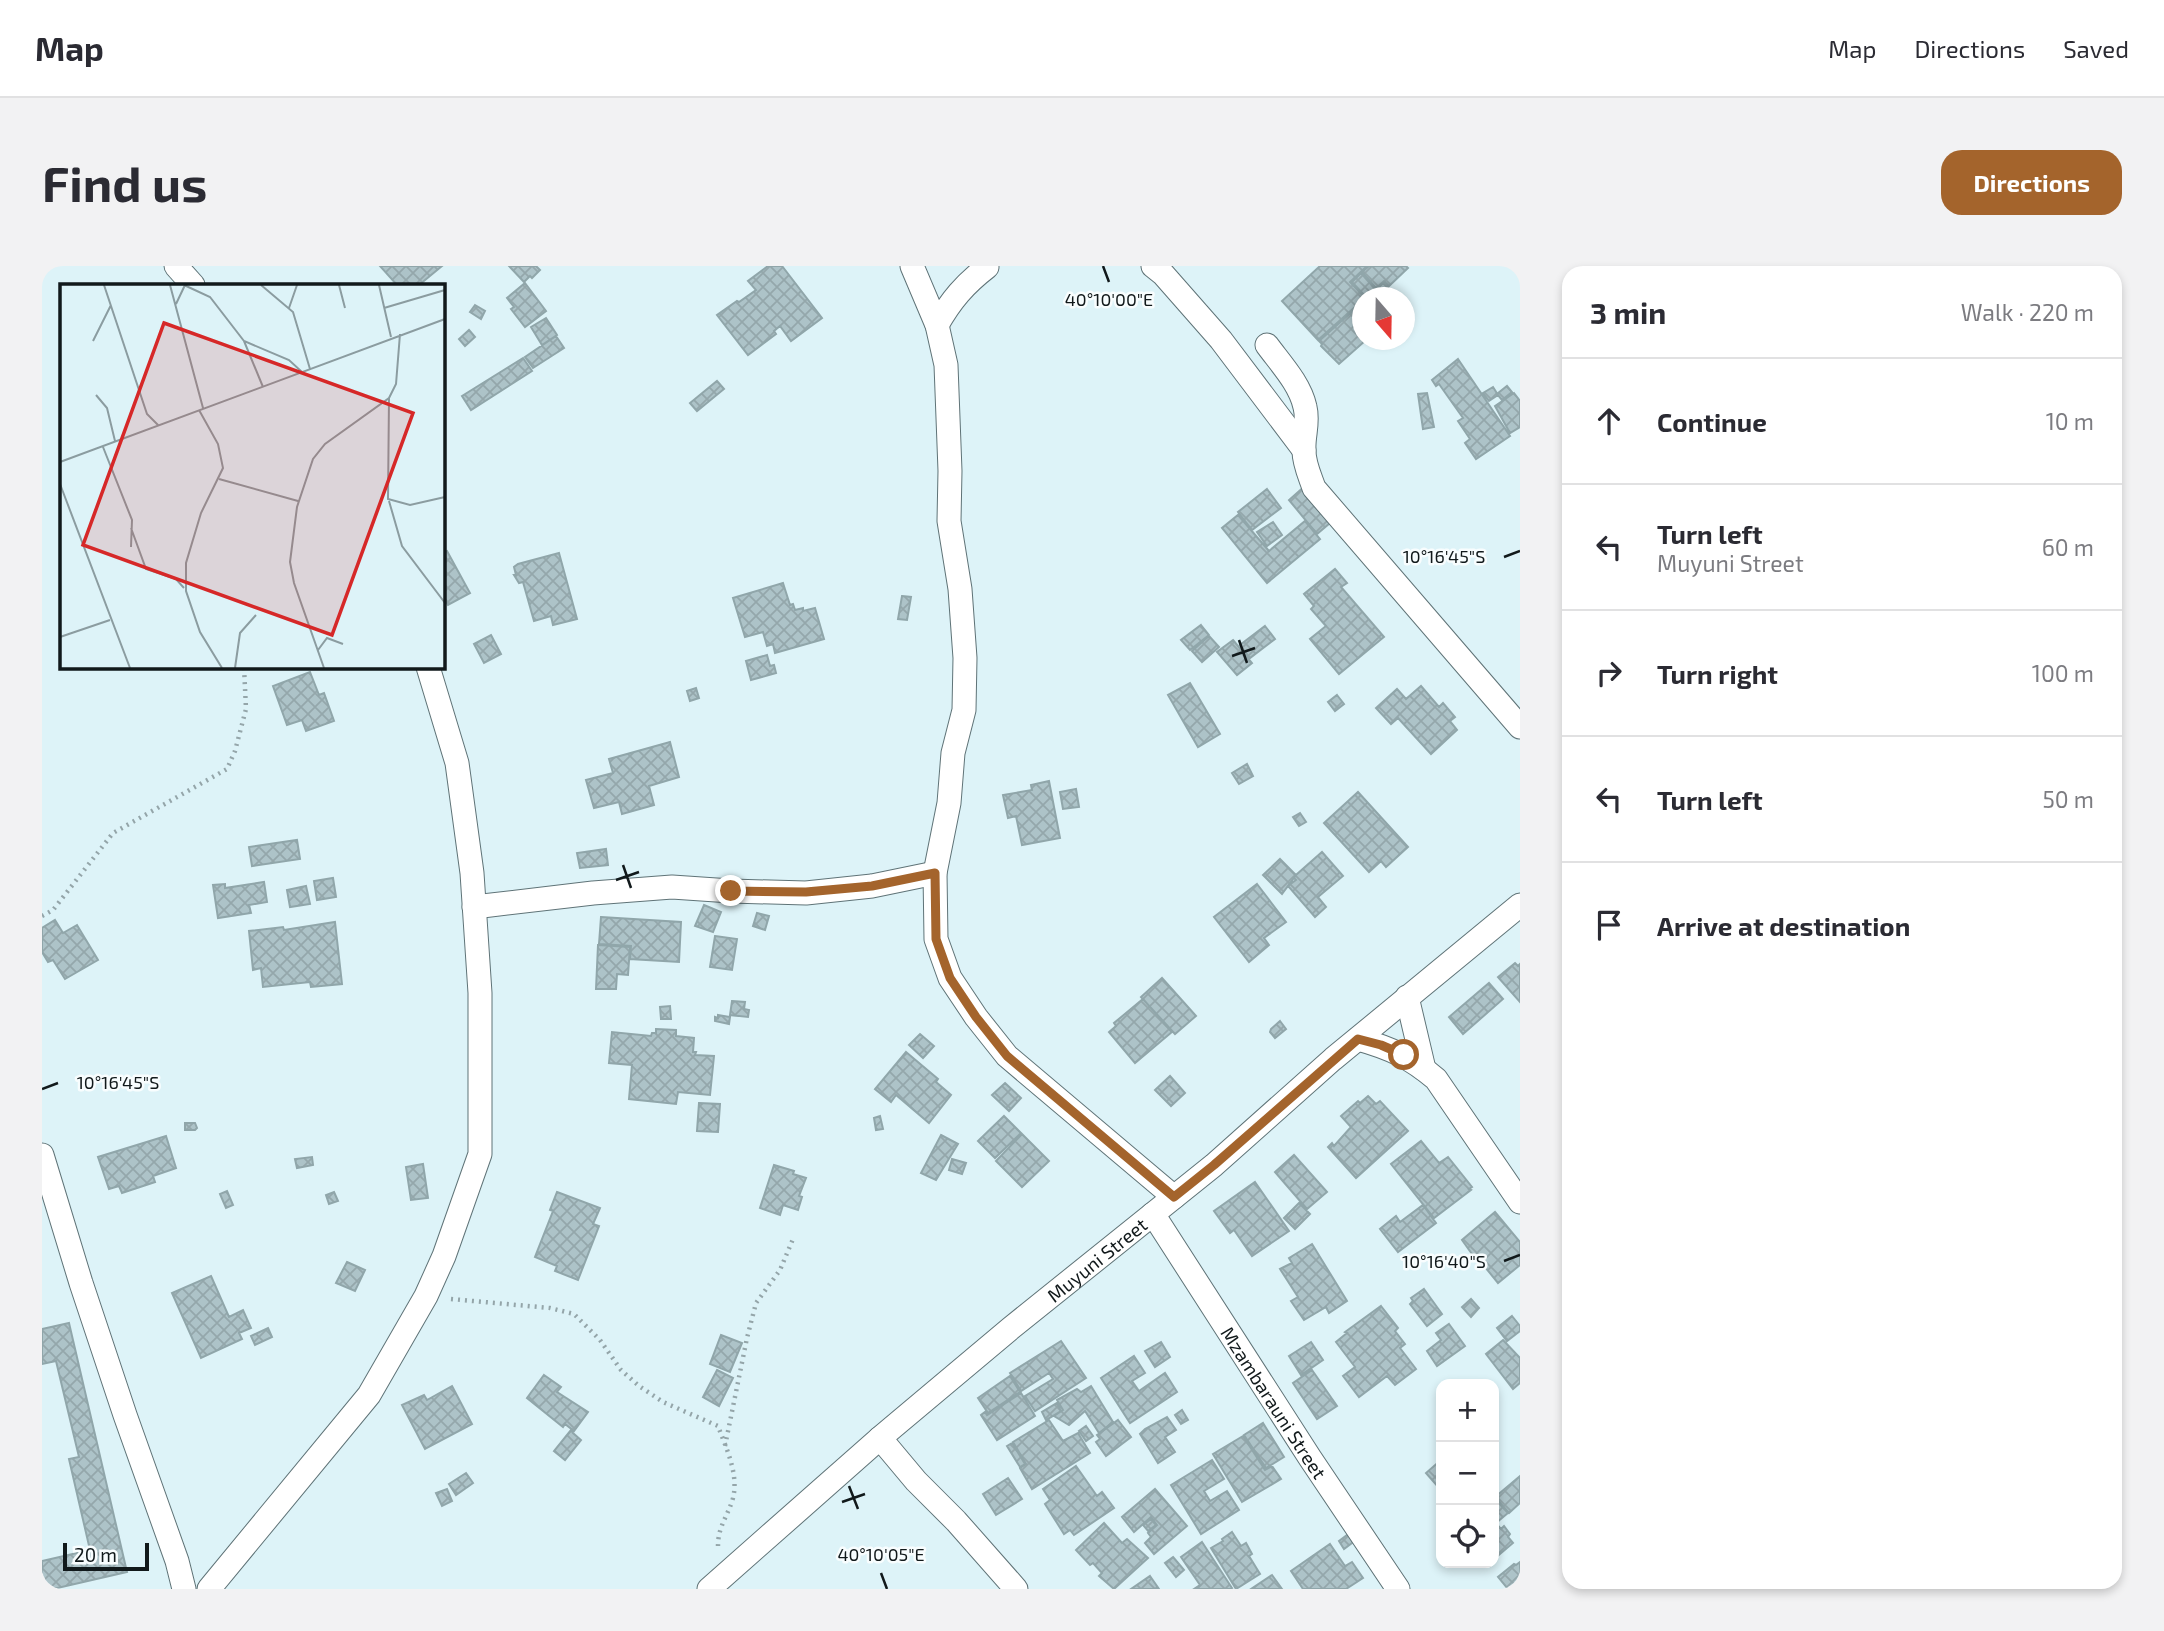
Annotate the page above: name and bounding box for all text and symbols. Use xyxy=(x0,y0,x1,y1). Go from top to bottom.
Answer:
text: Map xyxy=(35,28,104,68)
text: Map xyxy=(1828,34,1876,63)
text: Directions xyxy=(1914,34,2025,63)
text: Saved xyxy=(2063,34,2129,63)
button: Directions xyxy=(1941,150,2122,215)
text: Find us xyxy=(42,153,207,212)
inset map xyxy=(60,284,444,668)
north arrow xyxy=(1352,287,1415,350)
text: 40°10'00"E xyxy=(1065,288,1153,310)
text: 3 min xyxy=(1590,294,1666,330)
text: Walk · 220 m xyxy=(1961,298,2094,326)
icon: ahead xyxy=(1590,402,1628,440)
text: Continue xyxy=(1657,406,1767,437)
text: 10 m xyxy=(2046,407,2094,435)
text: Turn left xyxy=(1657,518,1763,549)
icon: left xyxy=(1590,528,1628,566)
text: 60 m xyxy=(2042,533,2094,561)
text: 10°16'45"S xyxy=(1403,545,1485,567)
text: Muyuni Street xyxy=(1657,549,1804,577)
icon: right xyxy=(1590,654,1628,692)
text: Turn right xyxy=(1657,658,1778,689)
text: 100 m xyxy=(2032,659,2094,687)
icon: left xyxy=(1590,780,1628,818)
text: Turn left xyxy=(1657,784,1763,815)
text: 50 m xyxy=(2043,785,2094,813)
route end xyxy=(715,875,746,906)
icon: arrive xyxy=(1590,906,1628,944)
text: Arrive at destination xyxy=(1657,910,1910,941)
route start xyxy=(1388,1039,1419,1070)
text: 10°16'45"S xyxy=(77,1071,159,1093)
street label: Muyuni Street xyxy=(1042,1212,1151,1306)
text: 10°16'40"S xyxy=(1402,1250,1486,1272)
street label: Mzambarauni Street xyxy=(1217,1322,1332,1483)
map controls xyxy=(1436,1379,1499,1568)
button: + xyxy=(1436,1379,1499,1442)
button: − xyxy=(1436,1442,1499,1505)
button: locate xyxy=(1436,1505,1499,1568)
scale bar xyxy=(63,1540,149,1572)
text: 20 m xyxy=(74,1543,117,1566)
text: 40°10'05"E xyxy=(837,1543,925,1565)

